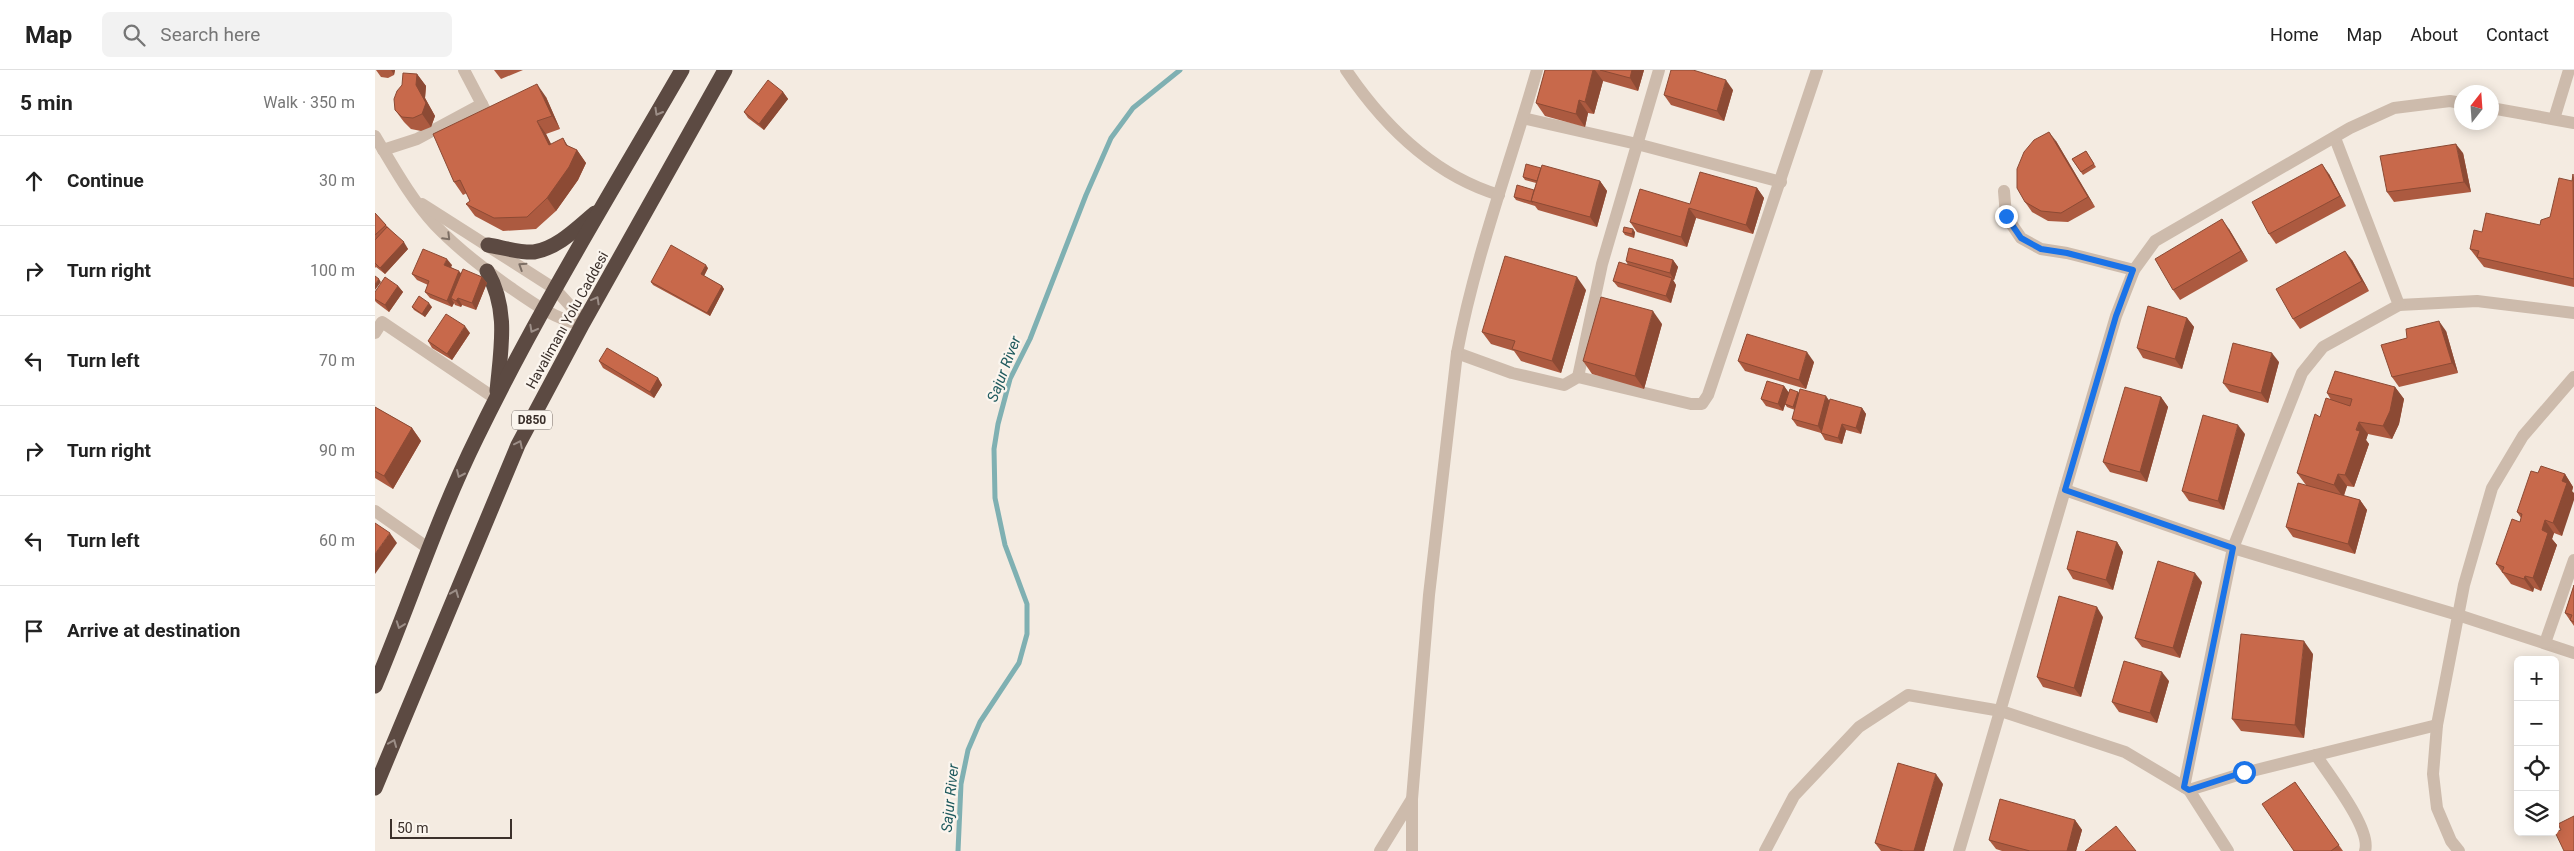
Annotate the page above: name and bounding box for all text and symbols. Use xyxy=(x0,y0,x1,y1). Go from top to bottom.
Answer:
search box xyxy=(102,12,452,57)
text: Map xyxy=(25,21,72,49)
icon: search xyxy=(120,21,148,49)
text: Search here xyxy=(160,23,260,46)
text: Home xyxy=(2270,24,2319,45)
text: Map xyxy=(2347,24,2382,45)
text: About xyxy=(2410,24,2458,45)
text: Contact xyxy=(2486,24,2549,45)
north arrow xyxy=(2454,85,2499,130)
text: 5 min xyxy=(20,91,73,115)
text: Walk · 350 m xyxy=(263,93,355,112)
one-way arrow xyxy=(654,107,664,116)
icon: ahead xyxy=(20,167,48,195)
text: Continue xyxy=(67,169,144,192)
text: 30 m xyxy=(319,171,355,190)
route end xyxy=(1995,205,2018,228)
one-way arrow xyxy=(441,231,450,240)
street label: Havalimanı Yolu Caddesi xyxy=(523,249,611,391)
icon: right xyxy=(20,257,48,285)
text: Turn right xyxy=(67,259,151,282)
text: 100 m xyxy=(310,261,355,280)
one-way arrow xyxy=(518,263,527,273)
one-way arrow xyxy=(590,297,600,306)
one-way arrow xyxy=(529,324,539,333)
water label: Sajur River xyxy=(983,333,1025,404)
icon: left xyxy=(20,347,48,375)
text: Turn left xyxy=(67,349,140,372)
text: 70 m xyxy=(319,351,355,370)
road number: D850 xyxy=(512,410,552,430)
icon: right xyxy=(20,437,48,465)
text: Turn right xyxy=(67,439,151,462)
one-way arrow xyxy=(513,440,524,449)
text: 90 m xyxy=(319,441,355,460)
one-way arrow xyxy=(456,469,467,478)
icon: left xyxy=(20,527,48,555)
text: Turn left xyxy=(67,529,140,552)
text: 60 m xyxy=(319,531,355,550)
one-way arrow xyxy=(449,589,459,598)
icon: arrive xyxy=(20,617,48,645)
text: Arrive at destination xyxy=(67,619,240,642)
one-way arrow xyxy=(396,620,406,628)
map controls xyxy=(2514,656,2559,836)
button: + xyxy=(2514,656,2559,701)
button: − xyxy=(2514,701,2559,746)
one-way arrow xyxy=(387,739,398,748)
button: locate xyxy=(2514,746,2559,791)
route start xyxy=(2233,761,2256,784)
water label: Sajur River xyxy=(937,762,963,833)
button: layers xyxy=(2514,791,2559,836)
scale bar xyxy=(390,816,513,839)
text: 50 m xyxy=(397,820,429,836)

